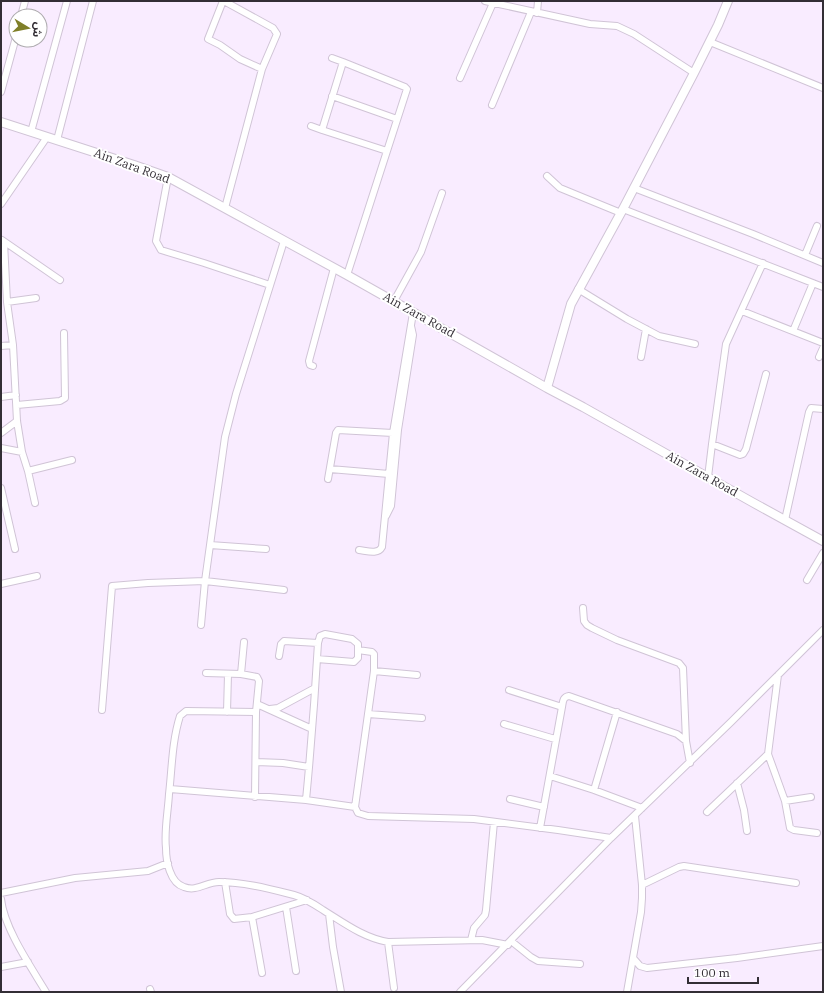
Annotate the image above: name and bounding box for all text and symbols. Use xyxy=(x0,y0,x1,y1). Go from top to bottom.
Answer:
north arrow xyxy=(8,8,48,48)
text: ش xyxy=(30,21,46,38)
street label: Ain Zara Road xyxy=(92,145,172,186)
street label: Ain Zara Road xyxy=(381,289,458,340)
street label: Ain Zara Road xyxy=(664,448,741,499)
scale bar xyxy=(688,959,758,985)
text: 100 m xyxy=(694,965,730,980)

